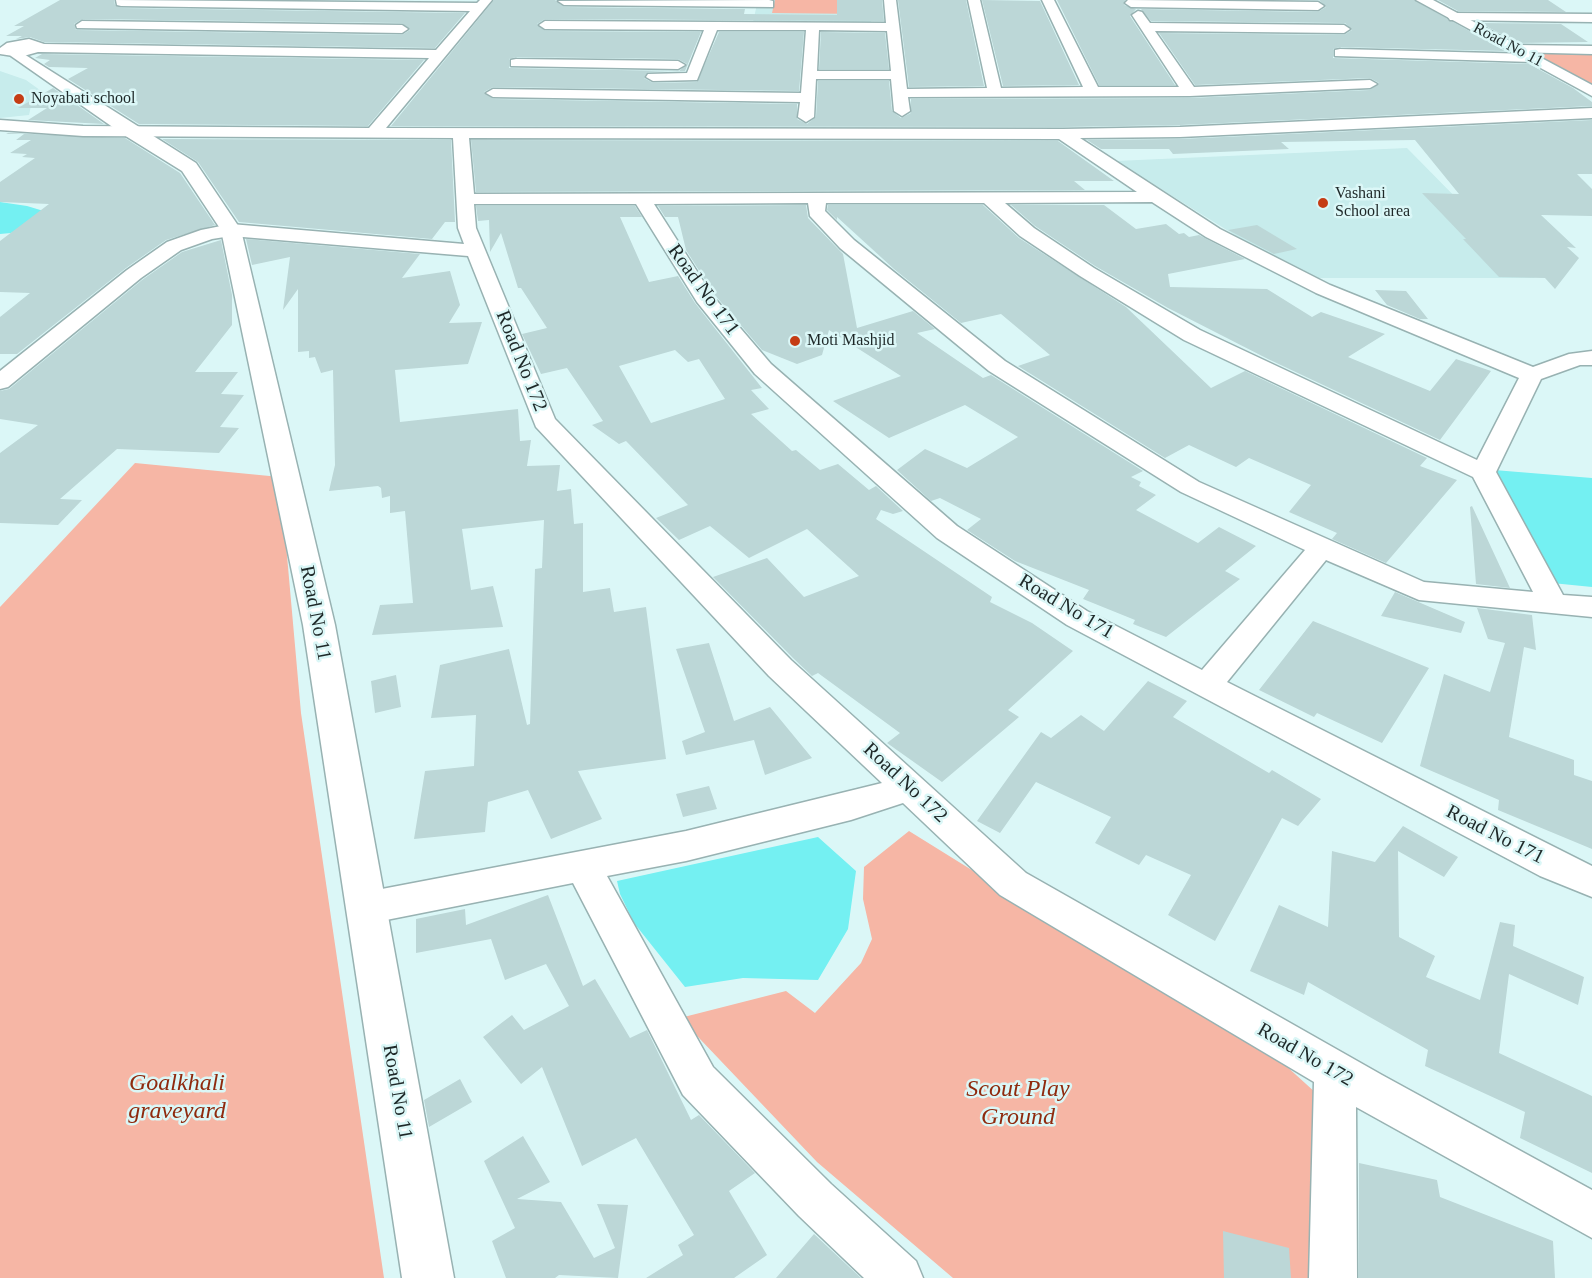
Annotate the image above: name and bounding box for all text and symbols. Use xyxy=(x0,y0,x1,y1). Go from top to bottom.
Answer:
street label: Road No 11 xyxy=(1465,16,1551,74)
place label: Noyabati school xyxy=(31,89,151,109)
marker: Noyabati school xyxy=(12,92,26,106)
place label: Vashani School area xyxy=(1335,184,1422,222)
marker: Vashani School area xyxy=(1316,196,1330,210)
street label: Road No 171 xyxy=(658,234,748,346)
street label: Road No 172 xyxy=(487,301,555,421)
place label: Moti Mashjid xyxy=(807,331,904,351)
marker: Moti Mashjid xyxy=(788,334,802,348)
street label: Road No 11 xyxy=(293,557,337,669)
street label: Road No 171 xyxy=(1008,566,1124,648)
street label: Road No 172 xyxy=(853,733,957,833)
street label: Road No 171 xyxy=(1436,797,1554,873)
street label: Road No 172 xyxy=(1247,1015,1363,1095)
street label: Road No 11 xyxy=(376,1036,418,1148)
park label: Goalkhali graveyard xyxy=(121,1070,233,1126)
park label: Scout Play Ground xyxy=(960,1076,1076,1132)

